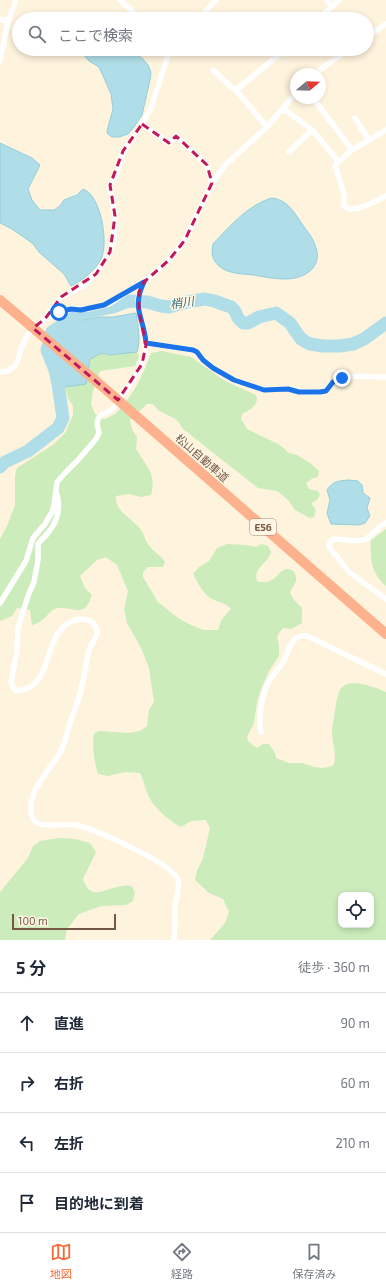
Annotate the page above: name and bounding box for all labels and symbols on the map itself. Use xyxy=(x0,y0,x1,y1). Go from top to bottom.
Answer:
north arrow xyxy=(290,68,326,104)
water label: 梢川 xyxy=(169,293,197,311)
route start xyxy=(50,303,68,321)
route end xyxy=(333,369,351,387)
street label: 松山自動車道 xyxy=(173,431,231,484)
road number: E56 xyxy=(250,519,276,535)
scale bar xyxy=(12,912,116,931)

